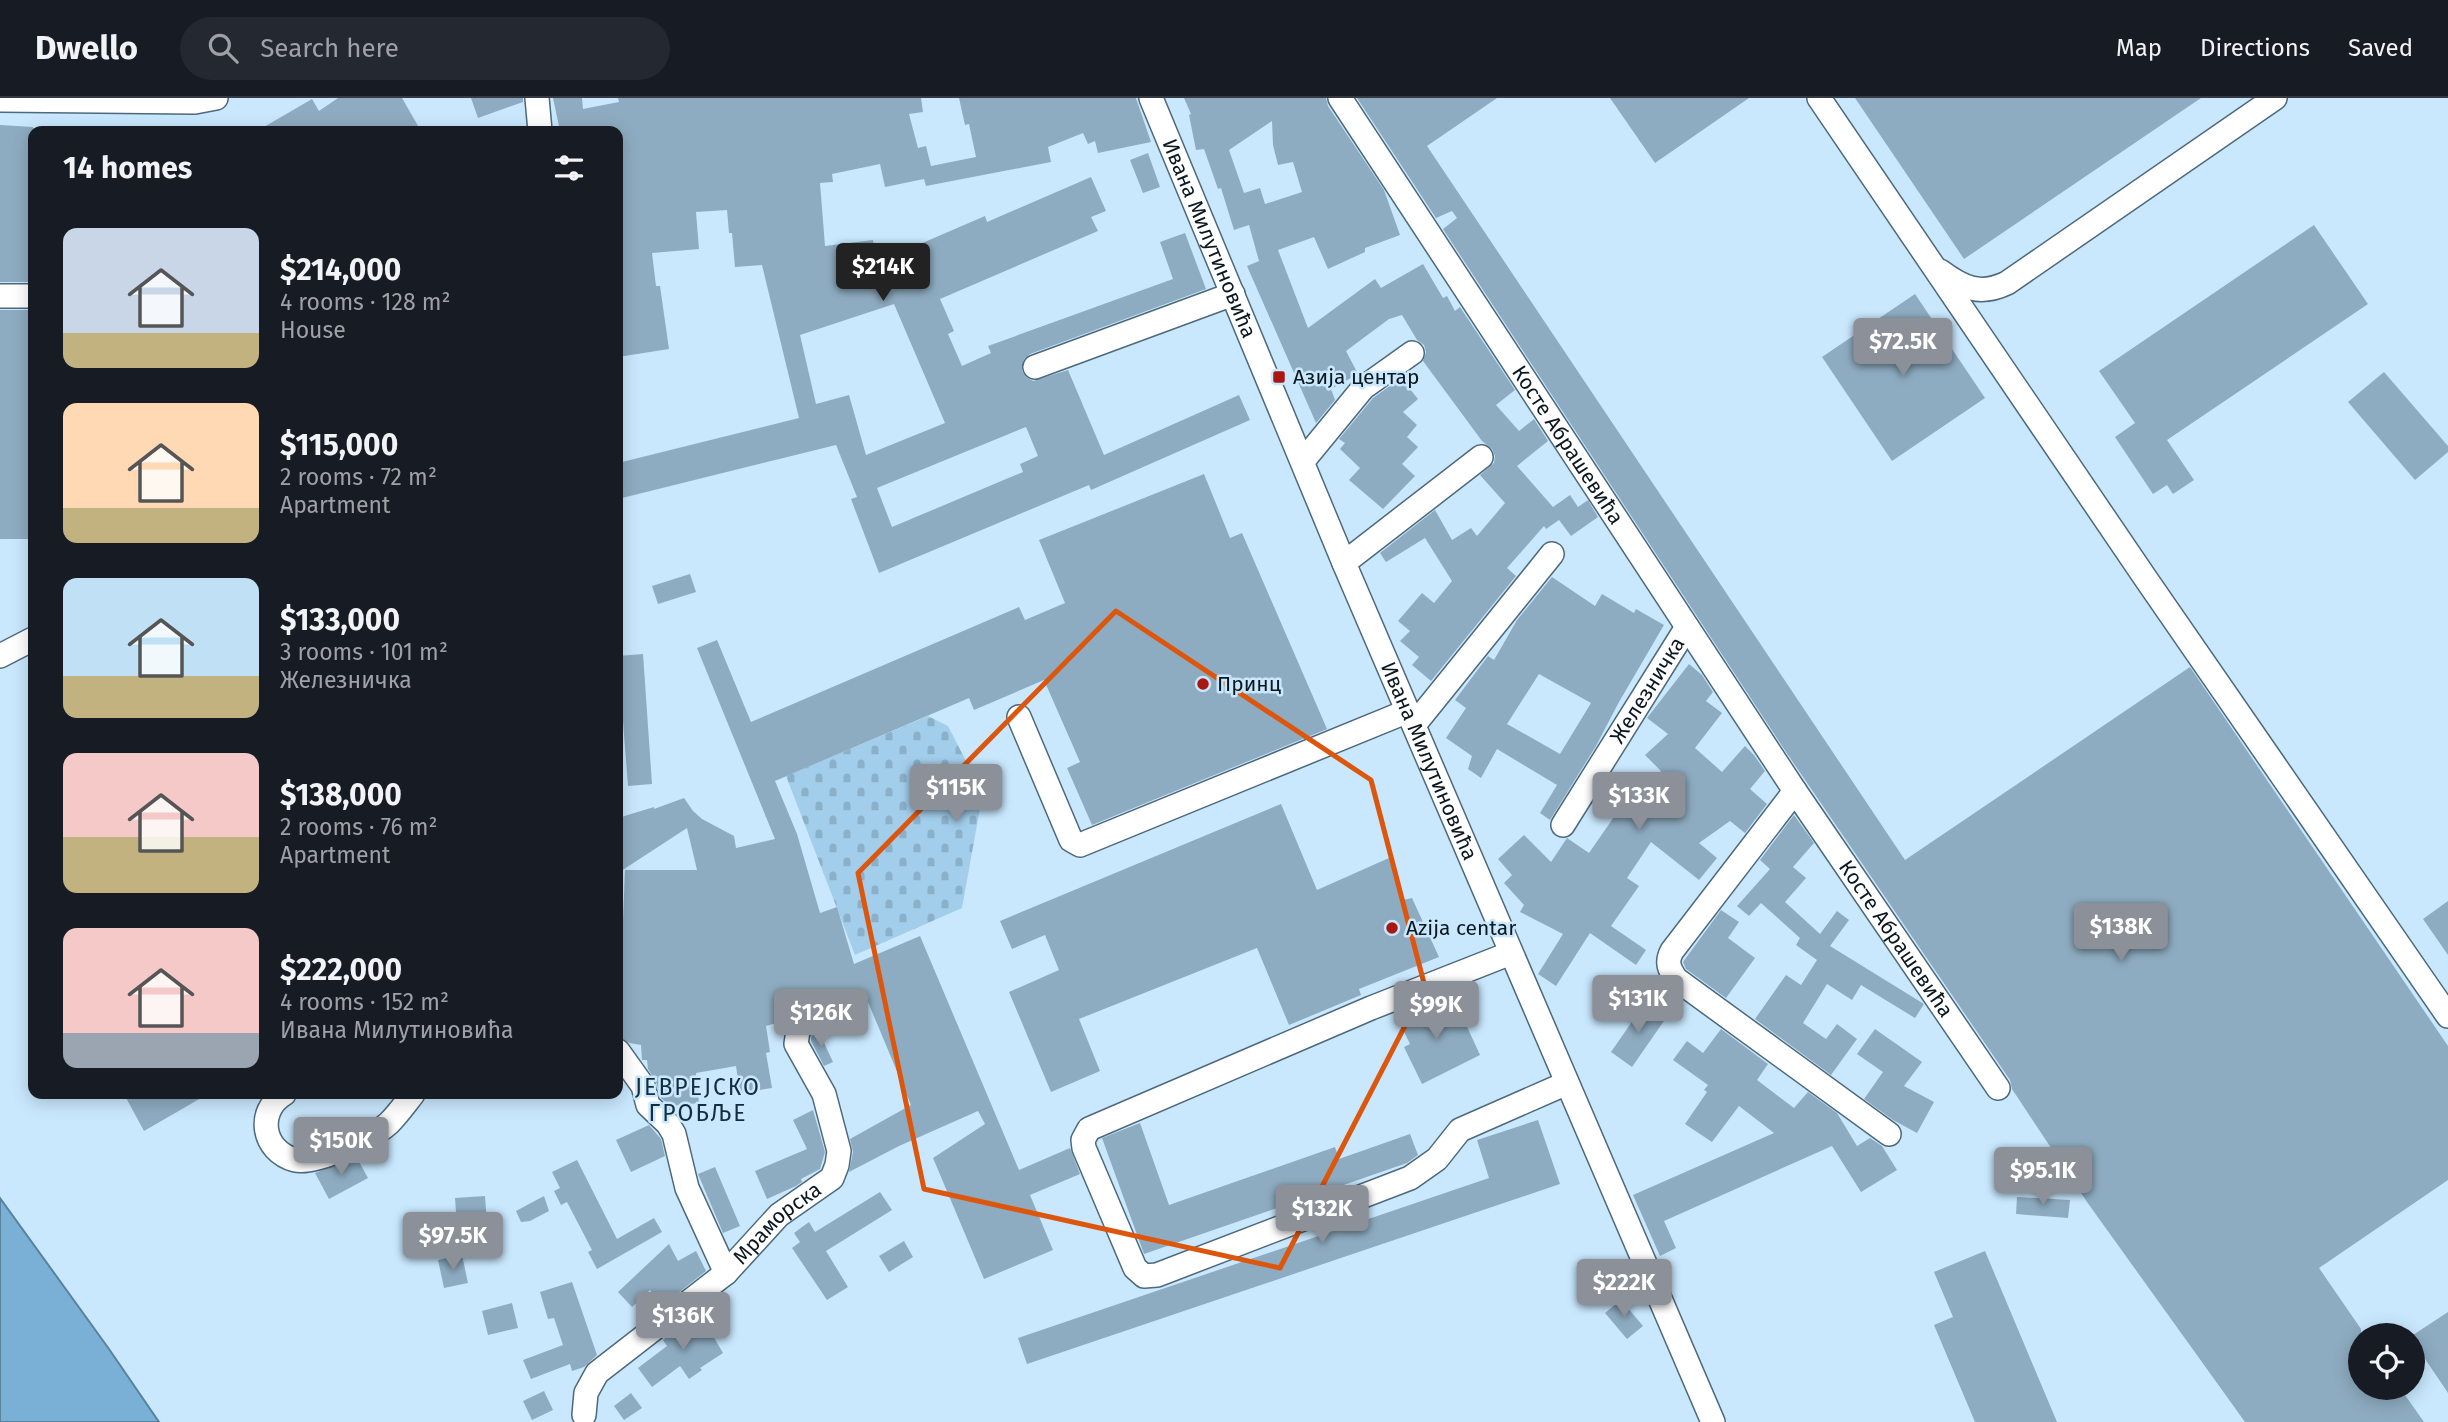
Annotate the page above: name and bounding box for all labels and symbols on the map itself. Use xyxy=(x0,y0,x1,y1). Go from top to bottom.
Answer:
street label: Ивана Милутиновића xyxy=(1156,135,1262,342)
pin: $214K xyxy=(834,244,932,303)
pin: $72.5K xyxy=(1846,318,1960,378)
street label: Косте Абрашевића xyxy=(1506,361,1629,529)
place label: Азија центар xyxy=(1293,364,1420,390)
marker: Азија центар xyxy=(1271,369,1287,385)
street label: Железничка xyxy=(1604,632,1690,748)
street label: Ивана Милутиновића xyxy=(1375,658,1483,864)
place label: Принц xyxy=(1217,671,1281,697)
marker: Принц xyxy=(1195,676,1211,692)
pin: $115K xyxy=(907,764,1005,824)
pin: $133K xyxy=(1590,772,1688,832)
street label: Косте Абрашевића xyxy=(1833,855,1959,1022)
pin: $138K xyxy=(2072,904,2170,963)
place label: Azija centar xyxy=(1406,915,1516,941)
marker: Azija centar xyxy=(1384,920,1400,936)
pin: $131K xyxy=(1589,976,1687,1035)
pin: $99K xyxy=(1395,982,1477,1041)
pin: $126K xyxy=(772,990,870,1049)
district label: ЈЕВРЕЈСКО ГРОБЉЕ xyxy=(635,1073,761,1127)
pin: $150K xyxy=(292,1118,390,1177)
pin: $95.1K xyxy=(1986,1148,2100,1207)
street label: Мраморска xyxy=(727,1176,826,1270)
pin: $132K xyxy=(1273,1186,1371,1245)
pin: $97.5K xyxy=(396,1212,510,1272)
pin: $222K xyxy=(1575,1260,1673,1319)
pin: $136K xyxy=(634,1292,732,1352)

